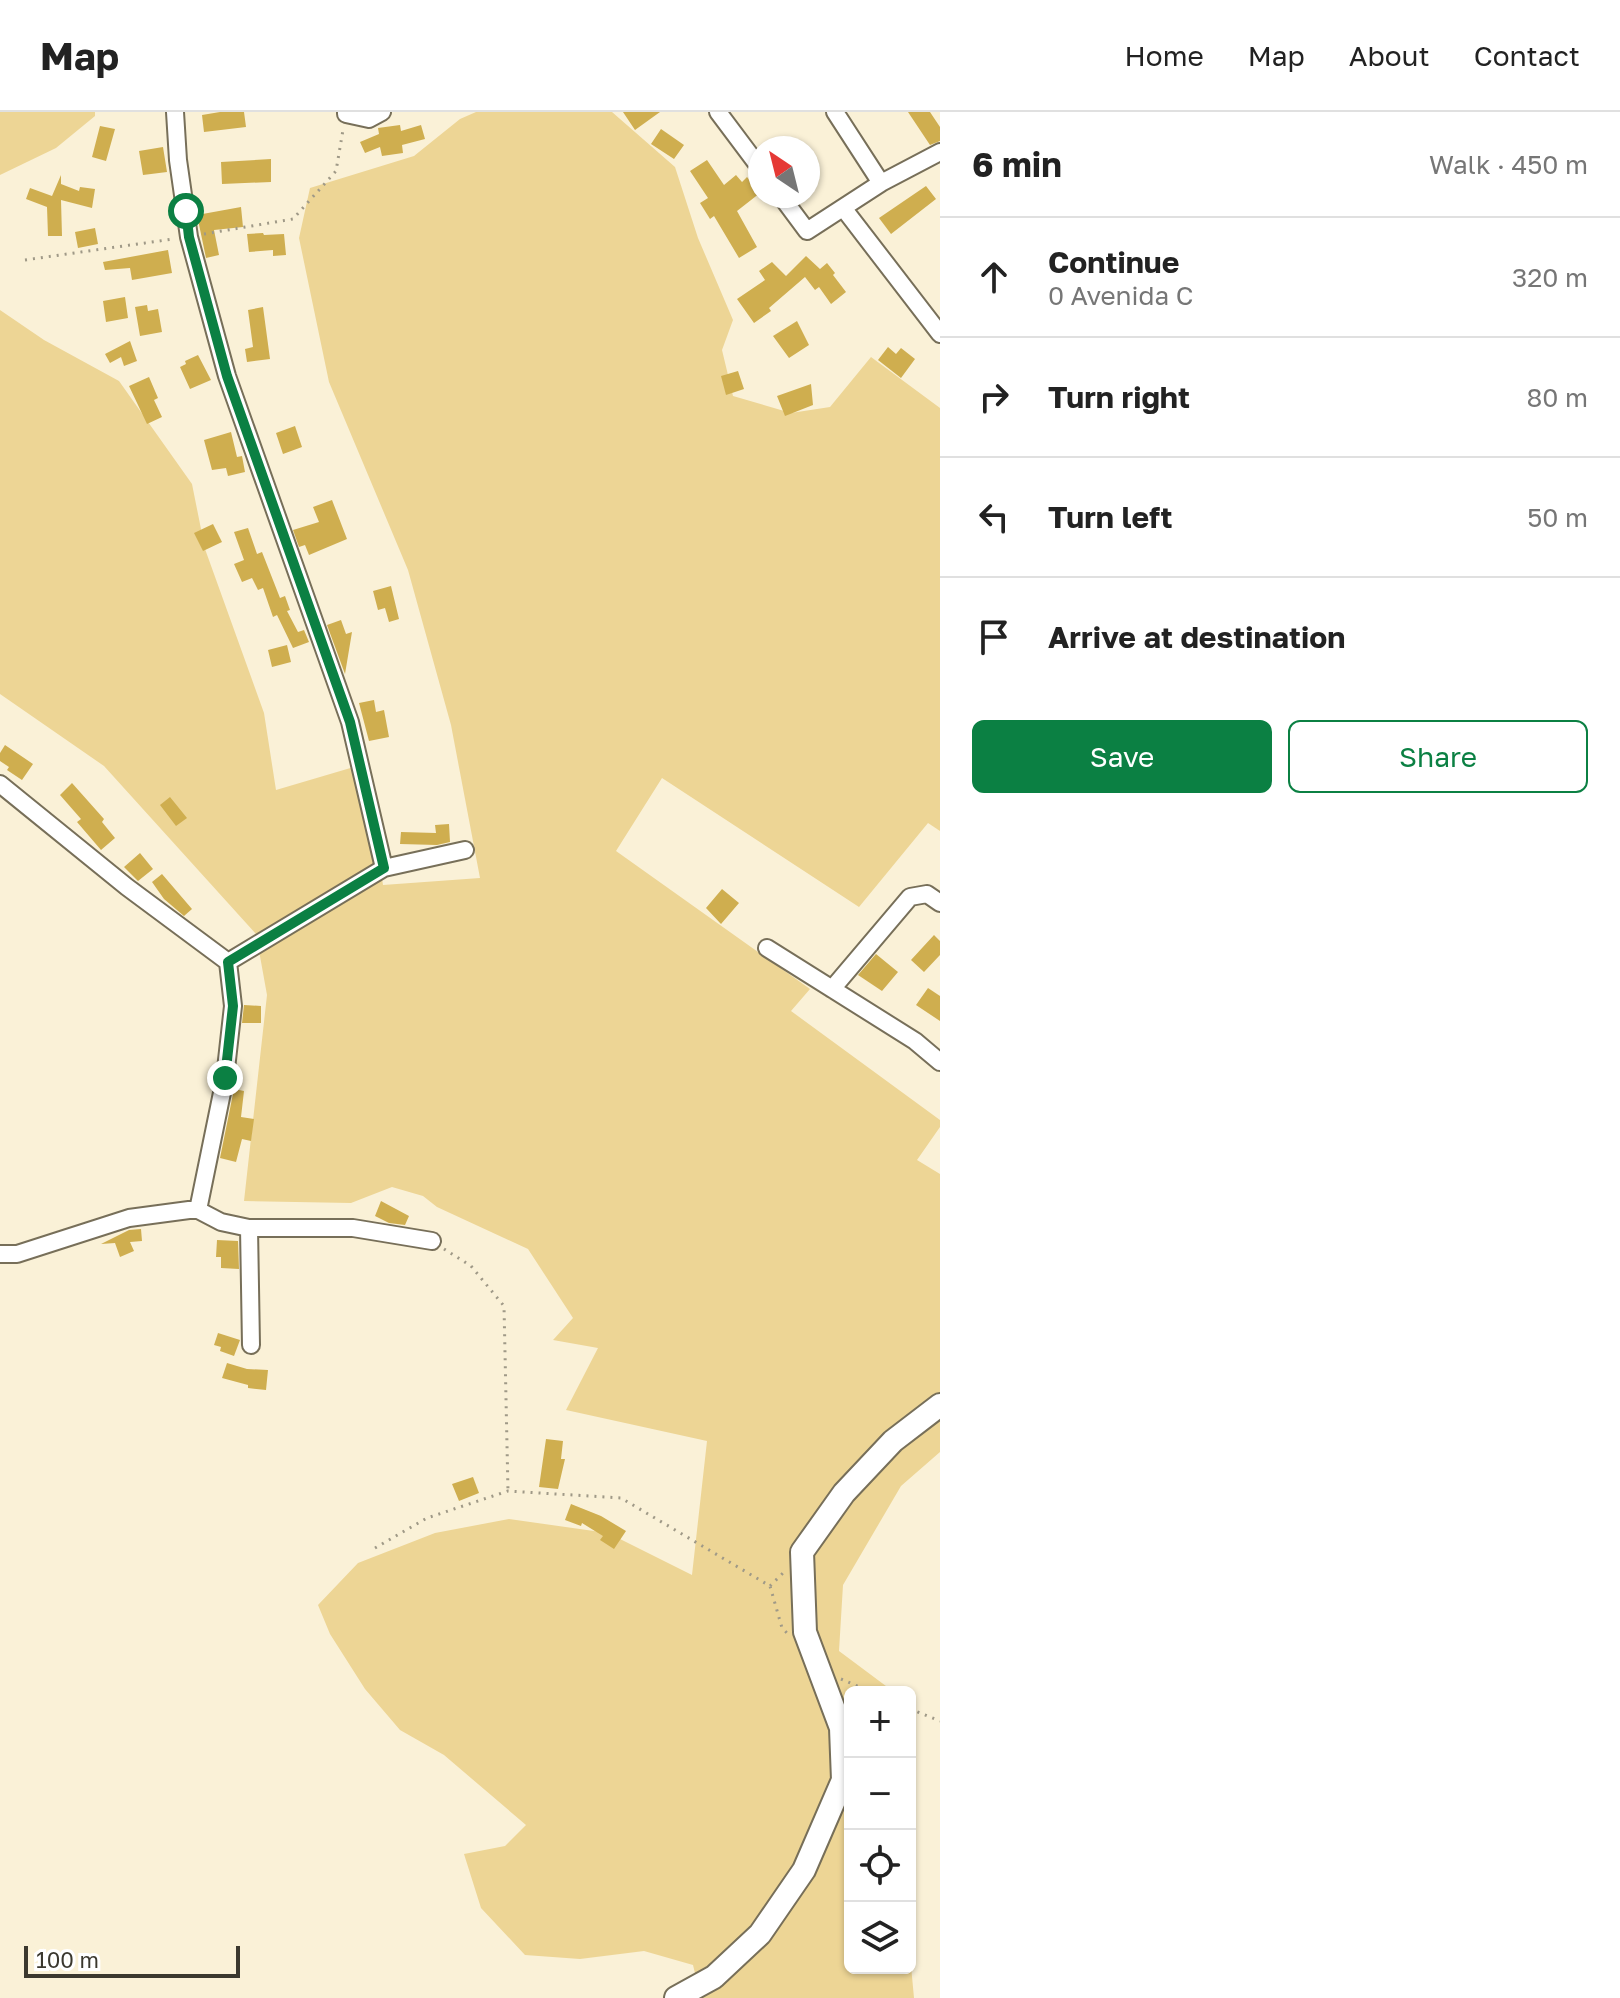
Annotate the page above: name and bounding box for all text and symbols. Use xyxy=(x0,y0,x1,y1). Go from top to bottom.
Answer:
text: Map xyxy=(40,33,119,78)
text: Home xyxy=(1125,39,1204,72)
text: Map xyxy=(1248,39,1305,72)
text: About xyxy=(1349,39,1430,72)
text: Contact xyxy=(1474,39,1580,72)
north arrow xyxy=(748,136,820,208)
text: 6 min xyxy=(972,144,1062,184)
text: Walk · 450 m xyxy=(1429,149,1588,180)
route start xyxy=(168,193,204,229)
text: Continue xyxy=(1048,244,1179,280)
icon: ahead xyxy=(972,255,1016,299)
text: 320 m xyxy=(1512,262,1588,293)
text: 0 Avenida C xyxy=(1048,280,1193,311)
icon: right xyxy=(972,375,1016,419)
text: Turn right xyxy=(1048,379,1190,415)
text: 80 m xyxy=(1527,382,1588,413)
icon: left xyxy=(972,495,1016,539)
text: Turn left xyxy=(1048,499,1173,535)
text: 50 m xyxy=(1527,502,1588,533)
icon: arrive xyxy=(972,615,1016,659)
text: Arrive at destination xyxy=(1048,619,1345,655)
button: Save xyxy=(972,720,1272,793)
button: Share xyxy=(1288,720,1588,793)
route end xyxy=(207,1060,243,1096)
map controls xyxy=(844,1686,916,1974)
button: + xyxy=(844,1686,916,1758)
button: − xyxy=(844,1758,916,1830)
button: locate xyxy=(844,1830,916,1902)
button: layers xyxy=(844,1902,916,1974)
scale bar xyxy=(24,1942,240,1978)
text: 100 m xyxy=(36,1946,99,1973)

